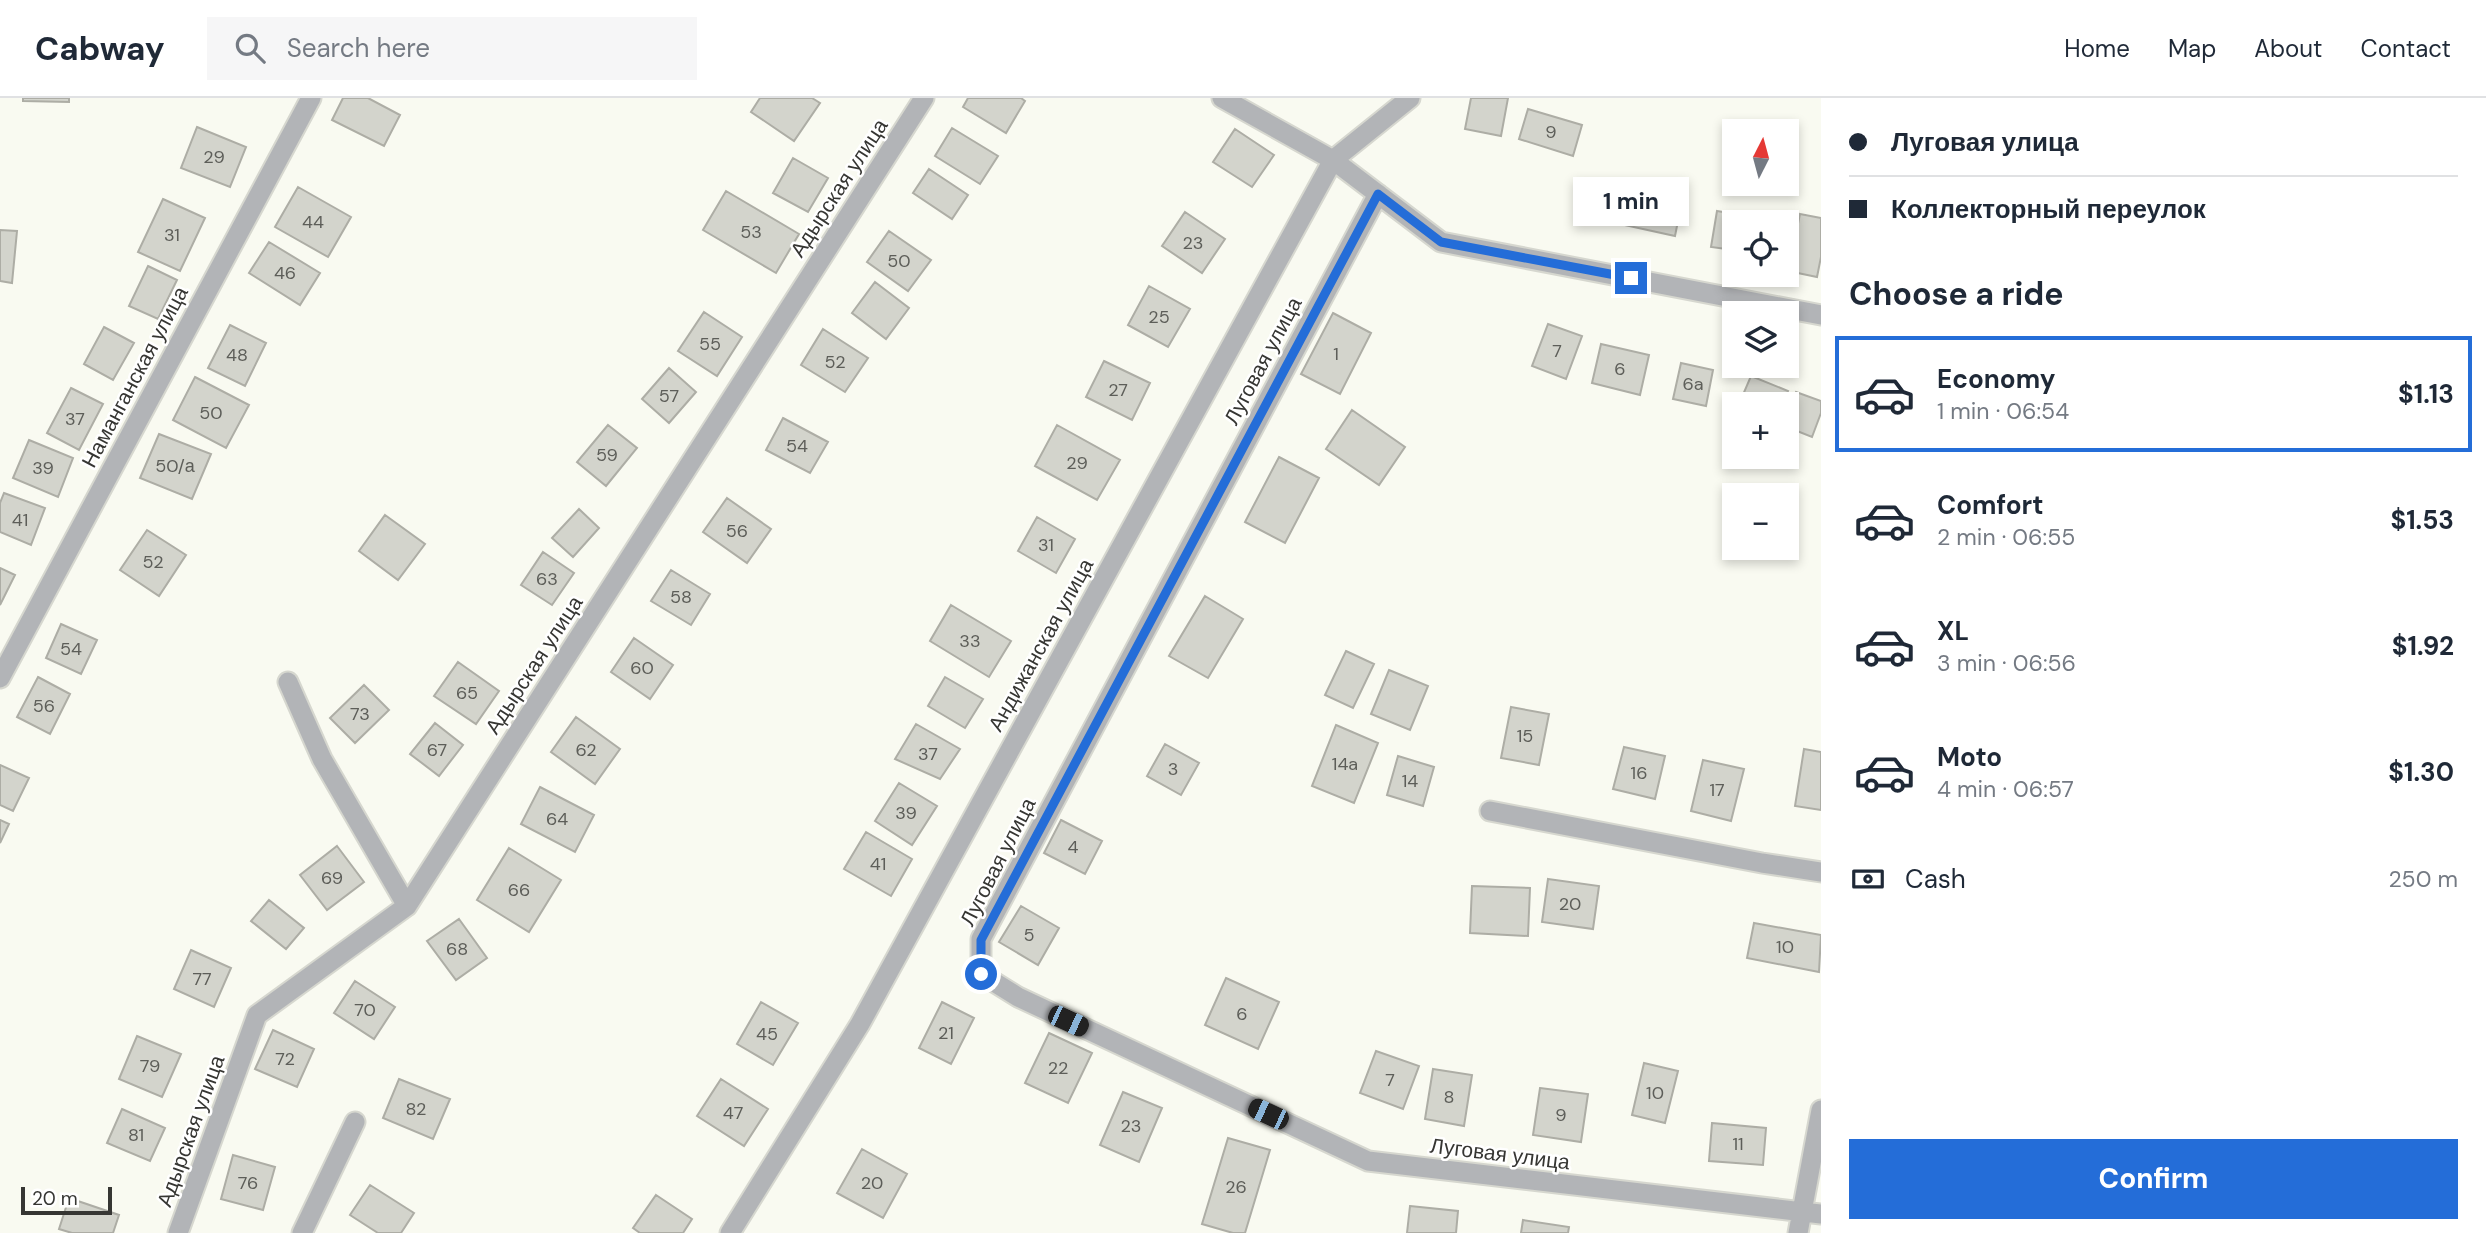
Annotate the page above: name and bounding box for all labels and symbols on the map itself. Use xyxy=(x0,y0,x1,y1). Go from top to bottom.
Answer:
street label: Адырская улица xyxy=(784,113,894,263)
north arrow xyxy=(1722,119,1799,196)
house number: 9 xyxy=(1545,120,1557,144)
house number: 29 xyxy=(203,145,225,169)
callout: 1 min xyxy=(1573,176,1689,226)
house number: 44 xyxy=(302,210,324,234)
house number: 53 xyxy=(740,220,762,244)
house number: 31 xyxy=(164,223,180,247)
house number: 23 xyxy=(1182,231,1204,255)
house number: 50 xyxy=(887,249,911,273)
house number: 46 xyxy=(274,261,296,285)
route end xyxy=(1615,262,1647,294)
street label: Наманганская улица xyxy=(75,281,195,473)
street label: Луговая улица xyxy=(1218,292,1309,430)
house number: 25 xyxy=(1148,305,1170,329)
house number: 55 xyxy=(699,332,721,356)
house number: 7 xyxy=(1552,339,1562,363)
house number: 1 xyxy=(1333,342,1339,366)
house number: 48 xyxy=(226,343,248,367)
house number: 52 xyxy=(824,350,846,374)
house number: 6 xyxy=(1614,357,1626,381)
house number: 6a xyxy=(1682,372,1704,396)
house number: 27 xyxy=(1108,378,1128,402)
house number: 57 xyxy=(659,384,679,408)
house number: 50 xyxy=(199,401,223,425)
house number: 37 xyxy=(65,407,85,431)
house number: 54 xyxy=(786,434,808,458)
house number: 59 xyxy=(596,443,618,467)
house number: 29 xyxy=(1066,451,1088,475)
house number: 50/а xyxy=(155,454,196,478)
house number: 39 xyxy=(32,456,54,480)
house number: 41 xyxy=(12,508,28,532)
house number: 56 xyxy=(726,519,748,543)
house number: 31 xyxy=(1038,533,1054,557)
house number: 52 xyxy=(142,550,164,574)
street label: Андижанская улица xyxy=(982,553,1100,736)
house number: 63 xyxy=(536,567,558,591)
house number: 58 xyxy=(670,585,692,609)
street label: Адырская улица xyxy=(479,590,589,740)
house number: 33 xyxy=(959,629,981,653)
house number: 54 xyxy=(60,637,82,661)
house number: 60 xyxy=(630,656,654,680)
house number: 65 xyxy=(456,681,478,705)
house number: 56 xyxy=(33,694,55,718)
house number: 73 xyxy=(350,702,370,726)
house number: 15 xyxy=(1517,724,1533,748)
house number: 67 xyxy=(427,738,447,762)
house number: 62 xyxy=(575,738,597,762)
house number: 37 xyxy=(918,742,938,766)
house number: 14a xyxy=(1332,752,1358,776)
house number: 3 xyxy=(1168,757,1178,781)
house number: 16 xyxy=(1631,761,1647,785)
house number: 14 xyxy=(1402,769,1418,793)
house number: 17 xyxy=(1709,778,1725,802)
street label: Луговая улица xyxy=(954,793,1043,931)
house number: 39 xyxy=(895,801,917,825)
house number: 64 xyxy=(546,807,568,831)
house number: 4 xyxy=(1068,835,1079,859)
house number: 41 xyxy=(870,852,886,876)
house number: 69 xyxy=(321,866,343,890)
house number: 66 xyxy=(508,878,530,902)
house number: 20 xyxy=(1559,892,1581,916)
house number: 5 xyxy=(1024,923,1034,947)
house number: 10 xyxy=(1776,935,1794,959)
house number: 68 xyxy=(446,937,468,961)
route start xyxy=(965,958,997,990)
house number: 77 xyxy=(192,967,212,991)
house number: 70 xyxy=(354,998,376,1022)
house number: 6 xyxy=(1236,1002,1248,1026)
car xyxy=(1045,1003,1092,1039)
house number: 21 xyxy=(938,1021,954,1045)
house number: 45 xyxy=(756,1022,778,1046)
house number: 72 xyxy=(275,1047,295,1071)
street label: Адырская улица xyxy=(151,1051,232,1211)
house number: 79 xyxy=(140,1054,160,1078)
house number: 22 xyxy=(1048,1056,1068,1080)
house number: 7 xyxy=(1385,1068,1395,1092)
house number: 10 xyxy=(1646,1081,1664,1105)
house number: 8 xyxy=(1444,1085,1454,1109)
car xyxy=(1245,1096,1292,1132)
house number: 82 xyxy=(405,1097,427,1121)
house number: 47 xyxy=(723,1101,743,1125)
house number: 9 xyxy=(1555,1103,1567,1127)
house number: 23 xyxy=(1120,1114,1142,1138)
house number: 81 xyxy=(128,1123,144,1147)
street label: Луговая улица xyxy=(1428,1132,1572,1177)
house number: 11 xyxy=(1732,1132,1744,1156)
house number: 76 xyxy=(238,1171,258,1195)
house number: 20 xyxy=(861,1171,883,1195)
house number: 26 xyxy=(1225,1175,1247,1199)
scale bar xyxy=(21,1184,112,1216)

